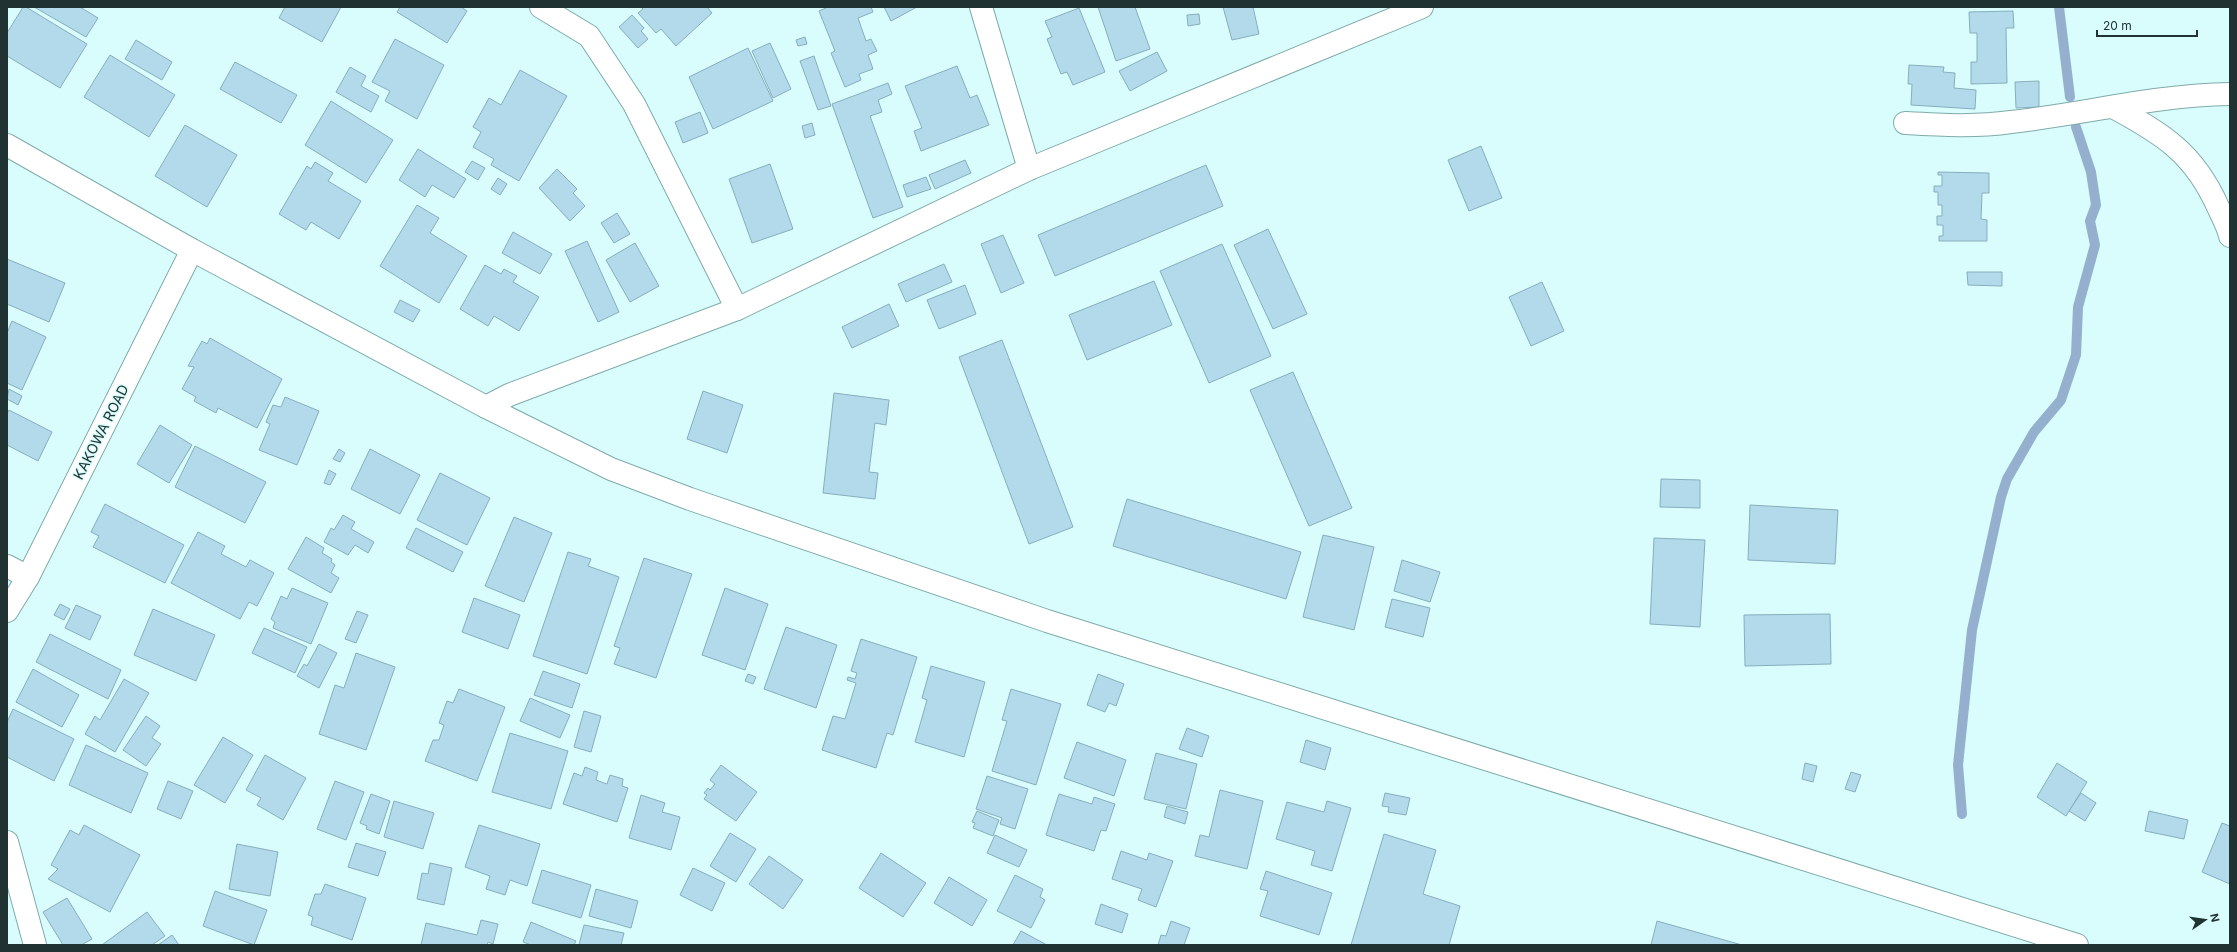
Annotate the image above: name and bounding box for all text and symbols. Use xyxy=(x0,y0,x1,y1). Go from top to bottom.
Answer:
scale bar xyxy=(2097,12,2197,38)
text: 20 m xyxy=(2103,18,2132,33)
street label: KAKOWA ROAD xyxy=(69,381,132,482)
north arrow xyxy=(2185,900,2225,940)
text: N xyxy=(2207,912,2223,923)

